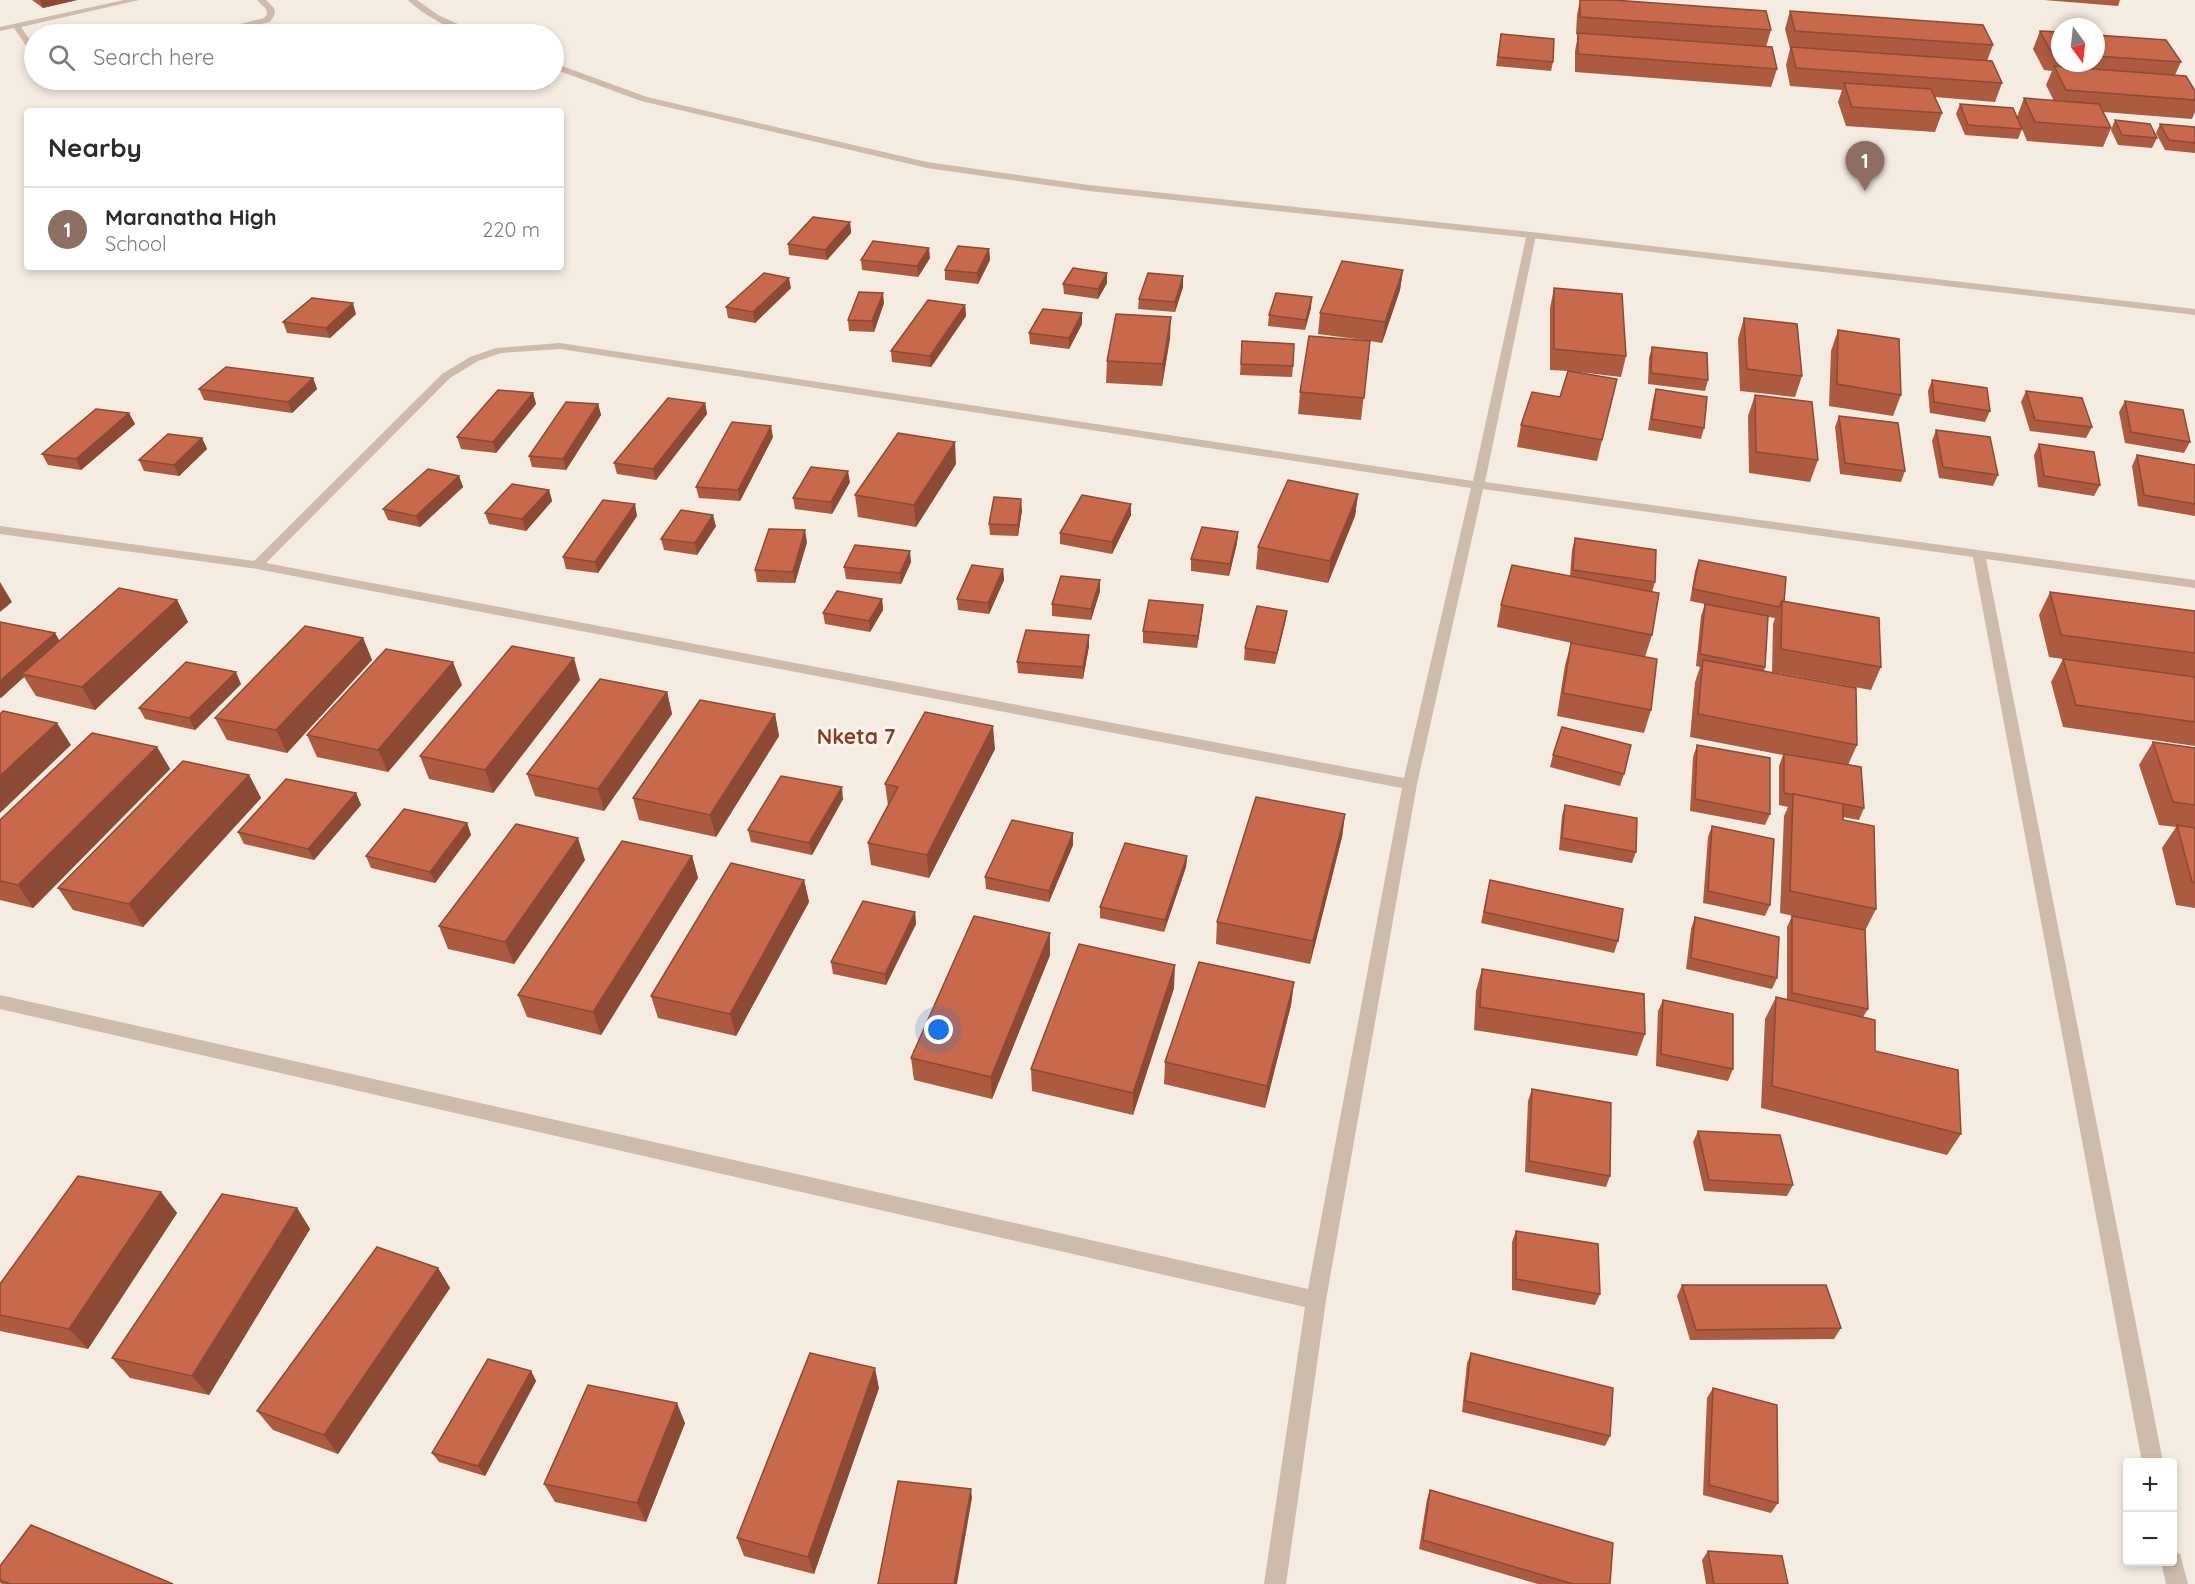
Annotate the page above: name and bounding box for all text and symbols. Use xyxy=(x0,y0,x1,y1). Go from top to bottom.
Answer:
north arrow xyxy=(2051,18,2105,72)
search box xyxy=(24,24,564,90)
icon: search xyxy=(45,41,78,74)
text: Search here xyxy=(93,43,214,71)
text: Nearby xyxy=(48,131,142,164)
pin: 1 xyxy=(1846,142,1884,191)
text: Maranatha High xyxy=(105,203,277,231)
text: 1 xyxy=(64,217,71,242)
text: 220 m xyxy=(482,217,540,242)
text: School xyxy=(105,231,167,256)
district label: Nketa 7 xyxy=(817,723,895,749)
your location xyxy=(924,1015,953,1044)
map controls xyxy=(2123,1458,2177,1566)
button: + xyxy=(2123,1458,2177,1512)
button: − xyxy=(2123,1512,2177,1566)

